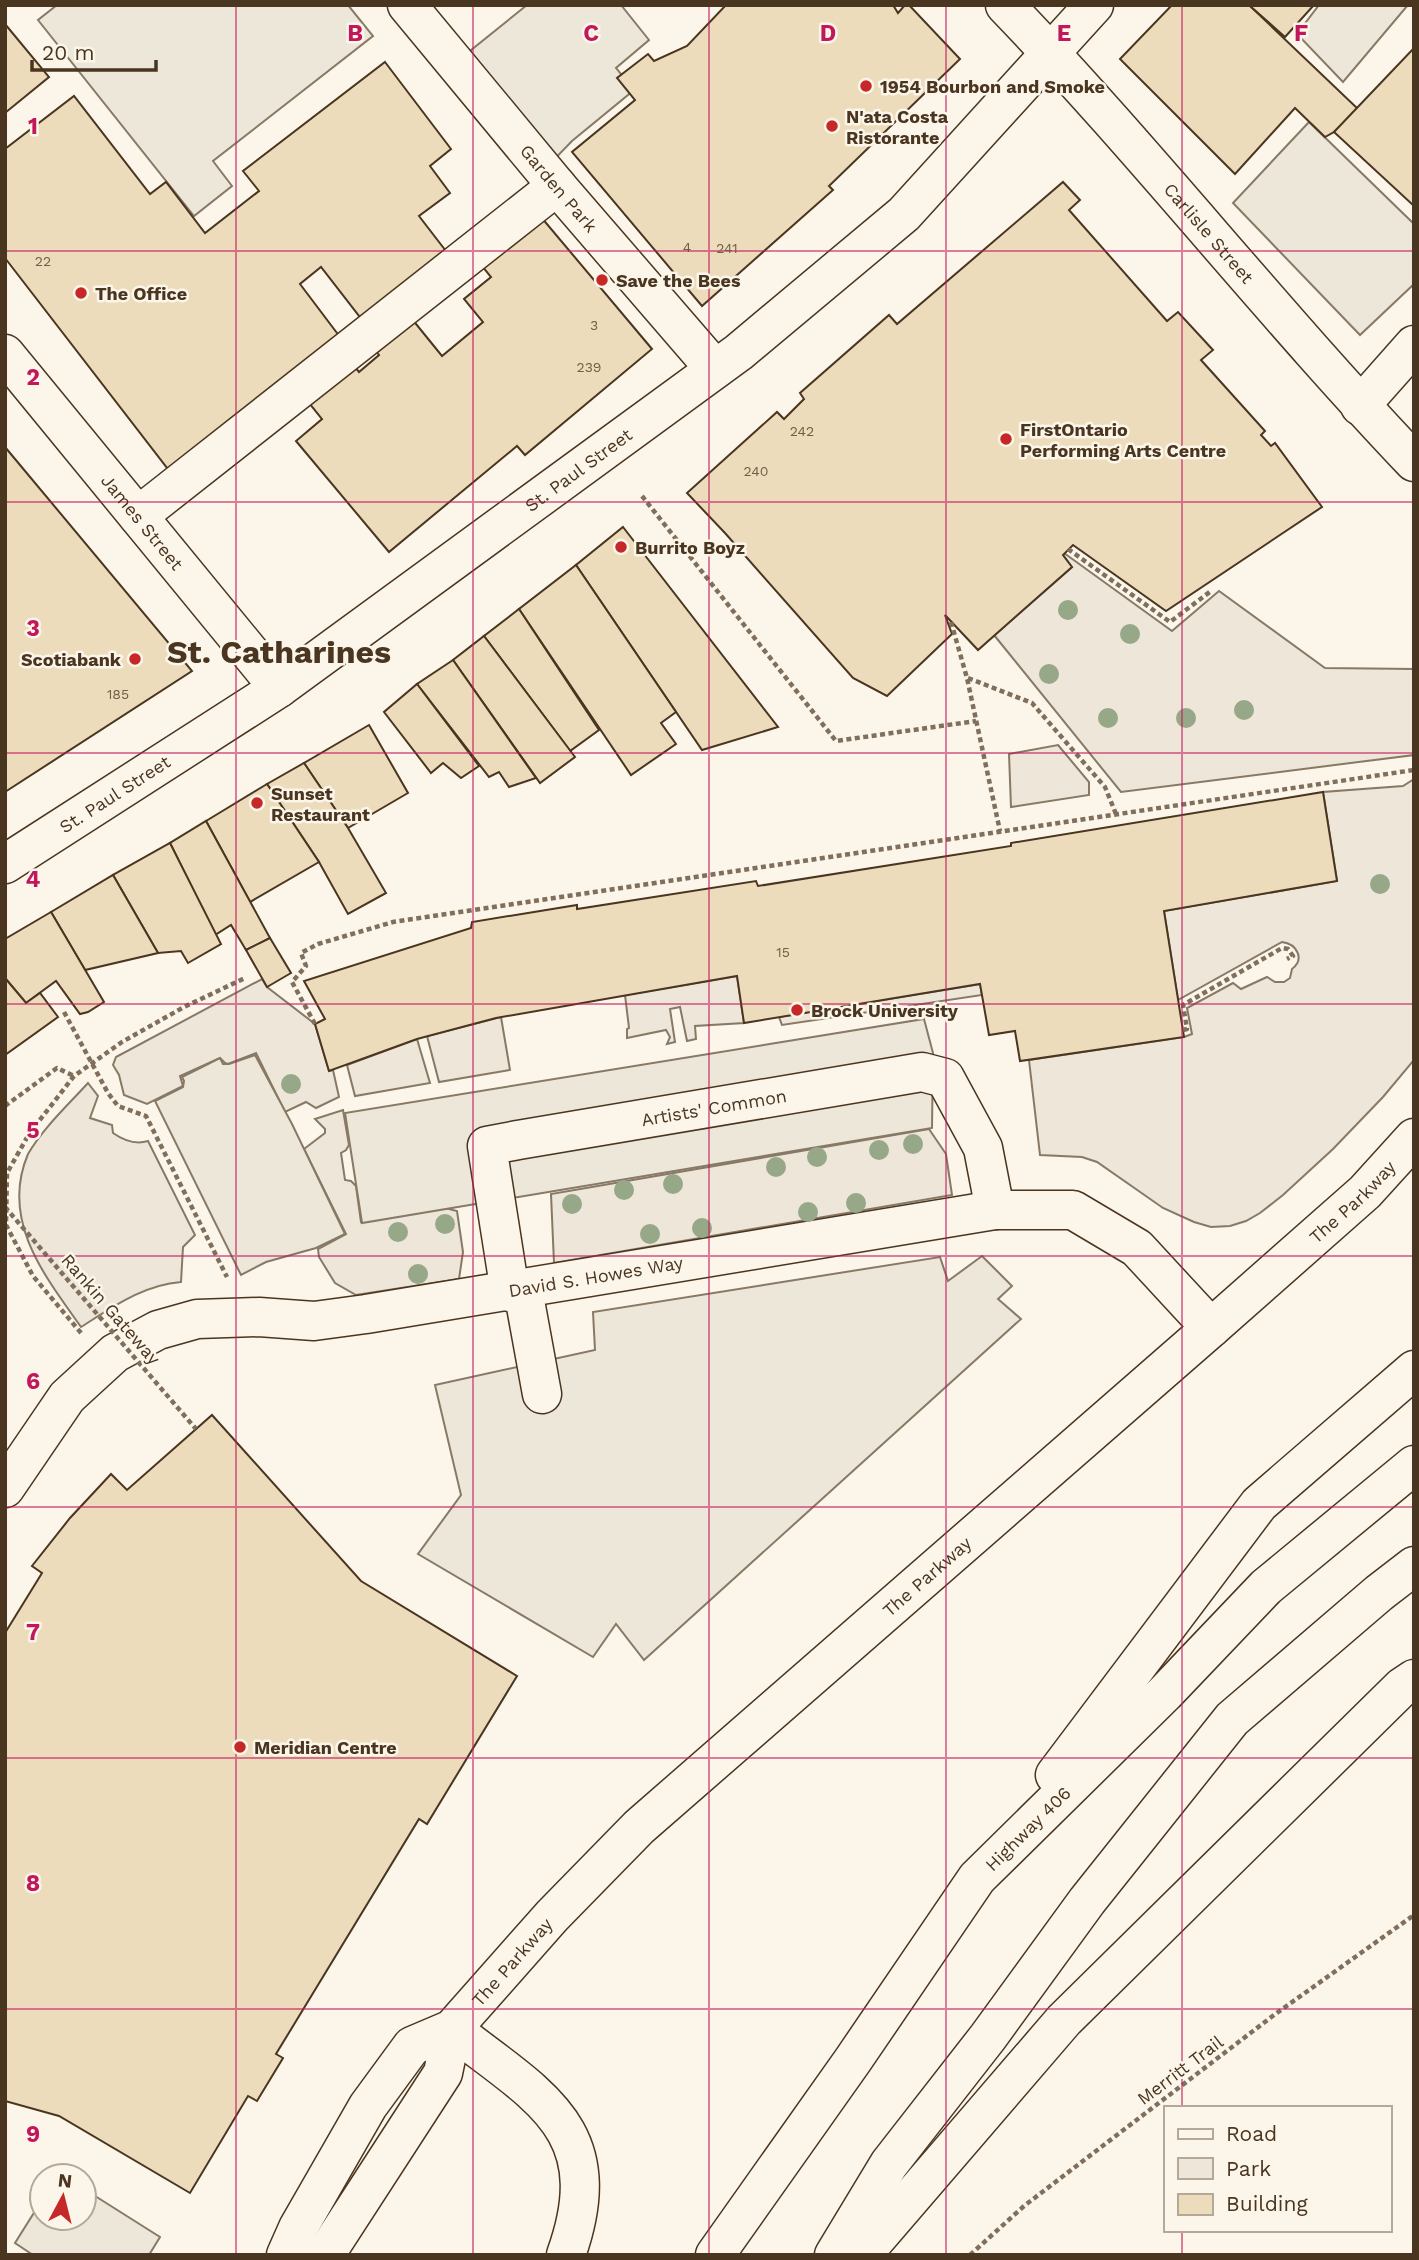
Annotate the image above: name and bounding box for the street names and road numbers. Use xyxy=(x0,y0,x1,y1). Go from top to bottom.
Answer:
street label: Garden Park xyxy=(516,140,602,236)
street label: Carlisle Street xyxy=(1160,178,1259,288)
street label: St. Paul Street xyxy=(520,423,636,516)
street label: James Street xyxy=(97,470,188,574)
street label: St. Paul Street xyxy=(55,750,174,837)
street label: Artists' Common xyxy=(640,1084,788,1130)
street label: The Parkway xyxy=(1305,1155,1400,1247)
street label: Rankin Gateway xyxy=(57,1249,165,1369)
street label: David S. Howes Way xyxy=(507,1251,685,1301)
street label: The Parkway xyxy=(878,1531,976,1620)
street label: Highway 406 xyxy=(981,1782,1075,1875)
street label: The Parkway xyxy=(467,1913,557,2010)
street label: Merritt Trail xyxy=(1133,2031,1227,2109)

